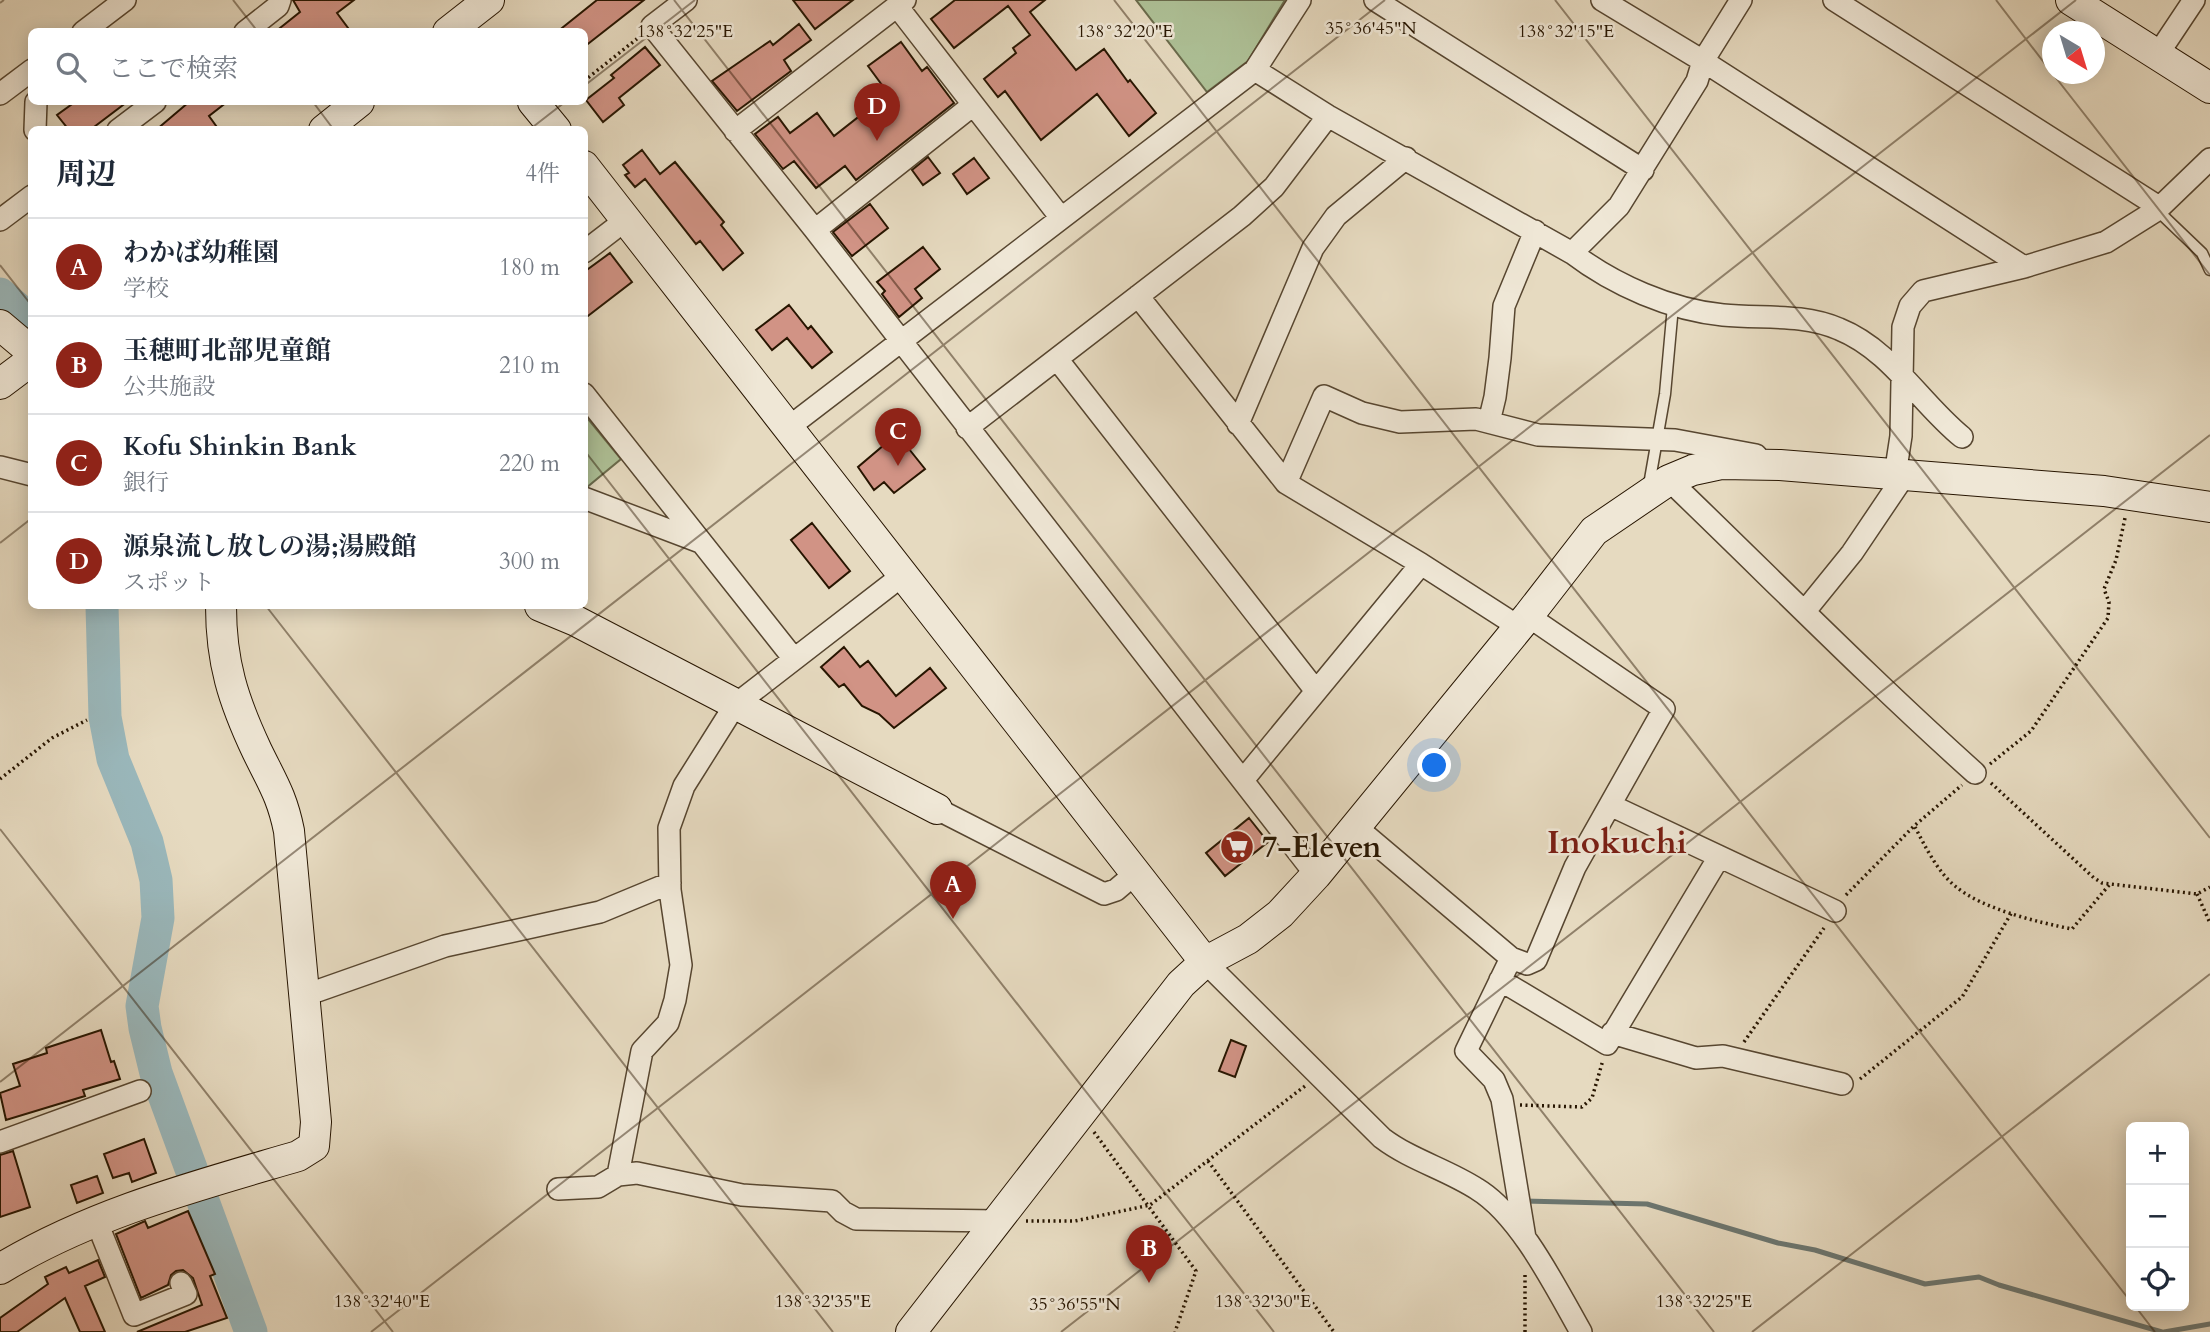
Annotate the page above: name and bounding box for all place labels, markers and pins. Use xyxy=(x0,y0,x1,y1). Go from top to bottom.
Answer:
pin: D xyxy=(854,83,900,141)
pin: C xyxy=(875,408,921,466)
place label: 7-Eleven xyxy=(1262,827,1381,868)
supermarket icon: 7-Eleven xyxy=(1218,828,1256,866)
pin: A xyxy=(930,861,976,919)
pin: B xyxy=(1126,1225,1172,1283)

